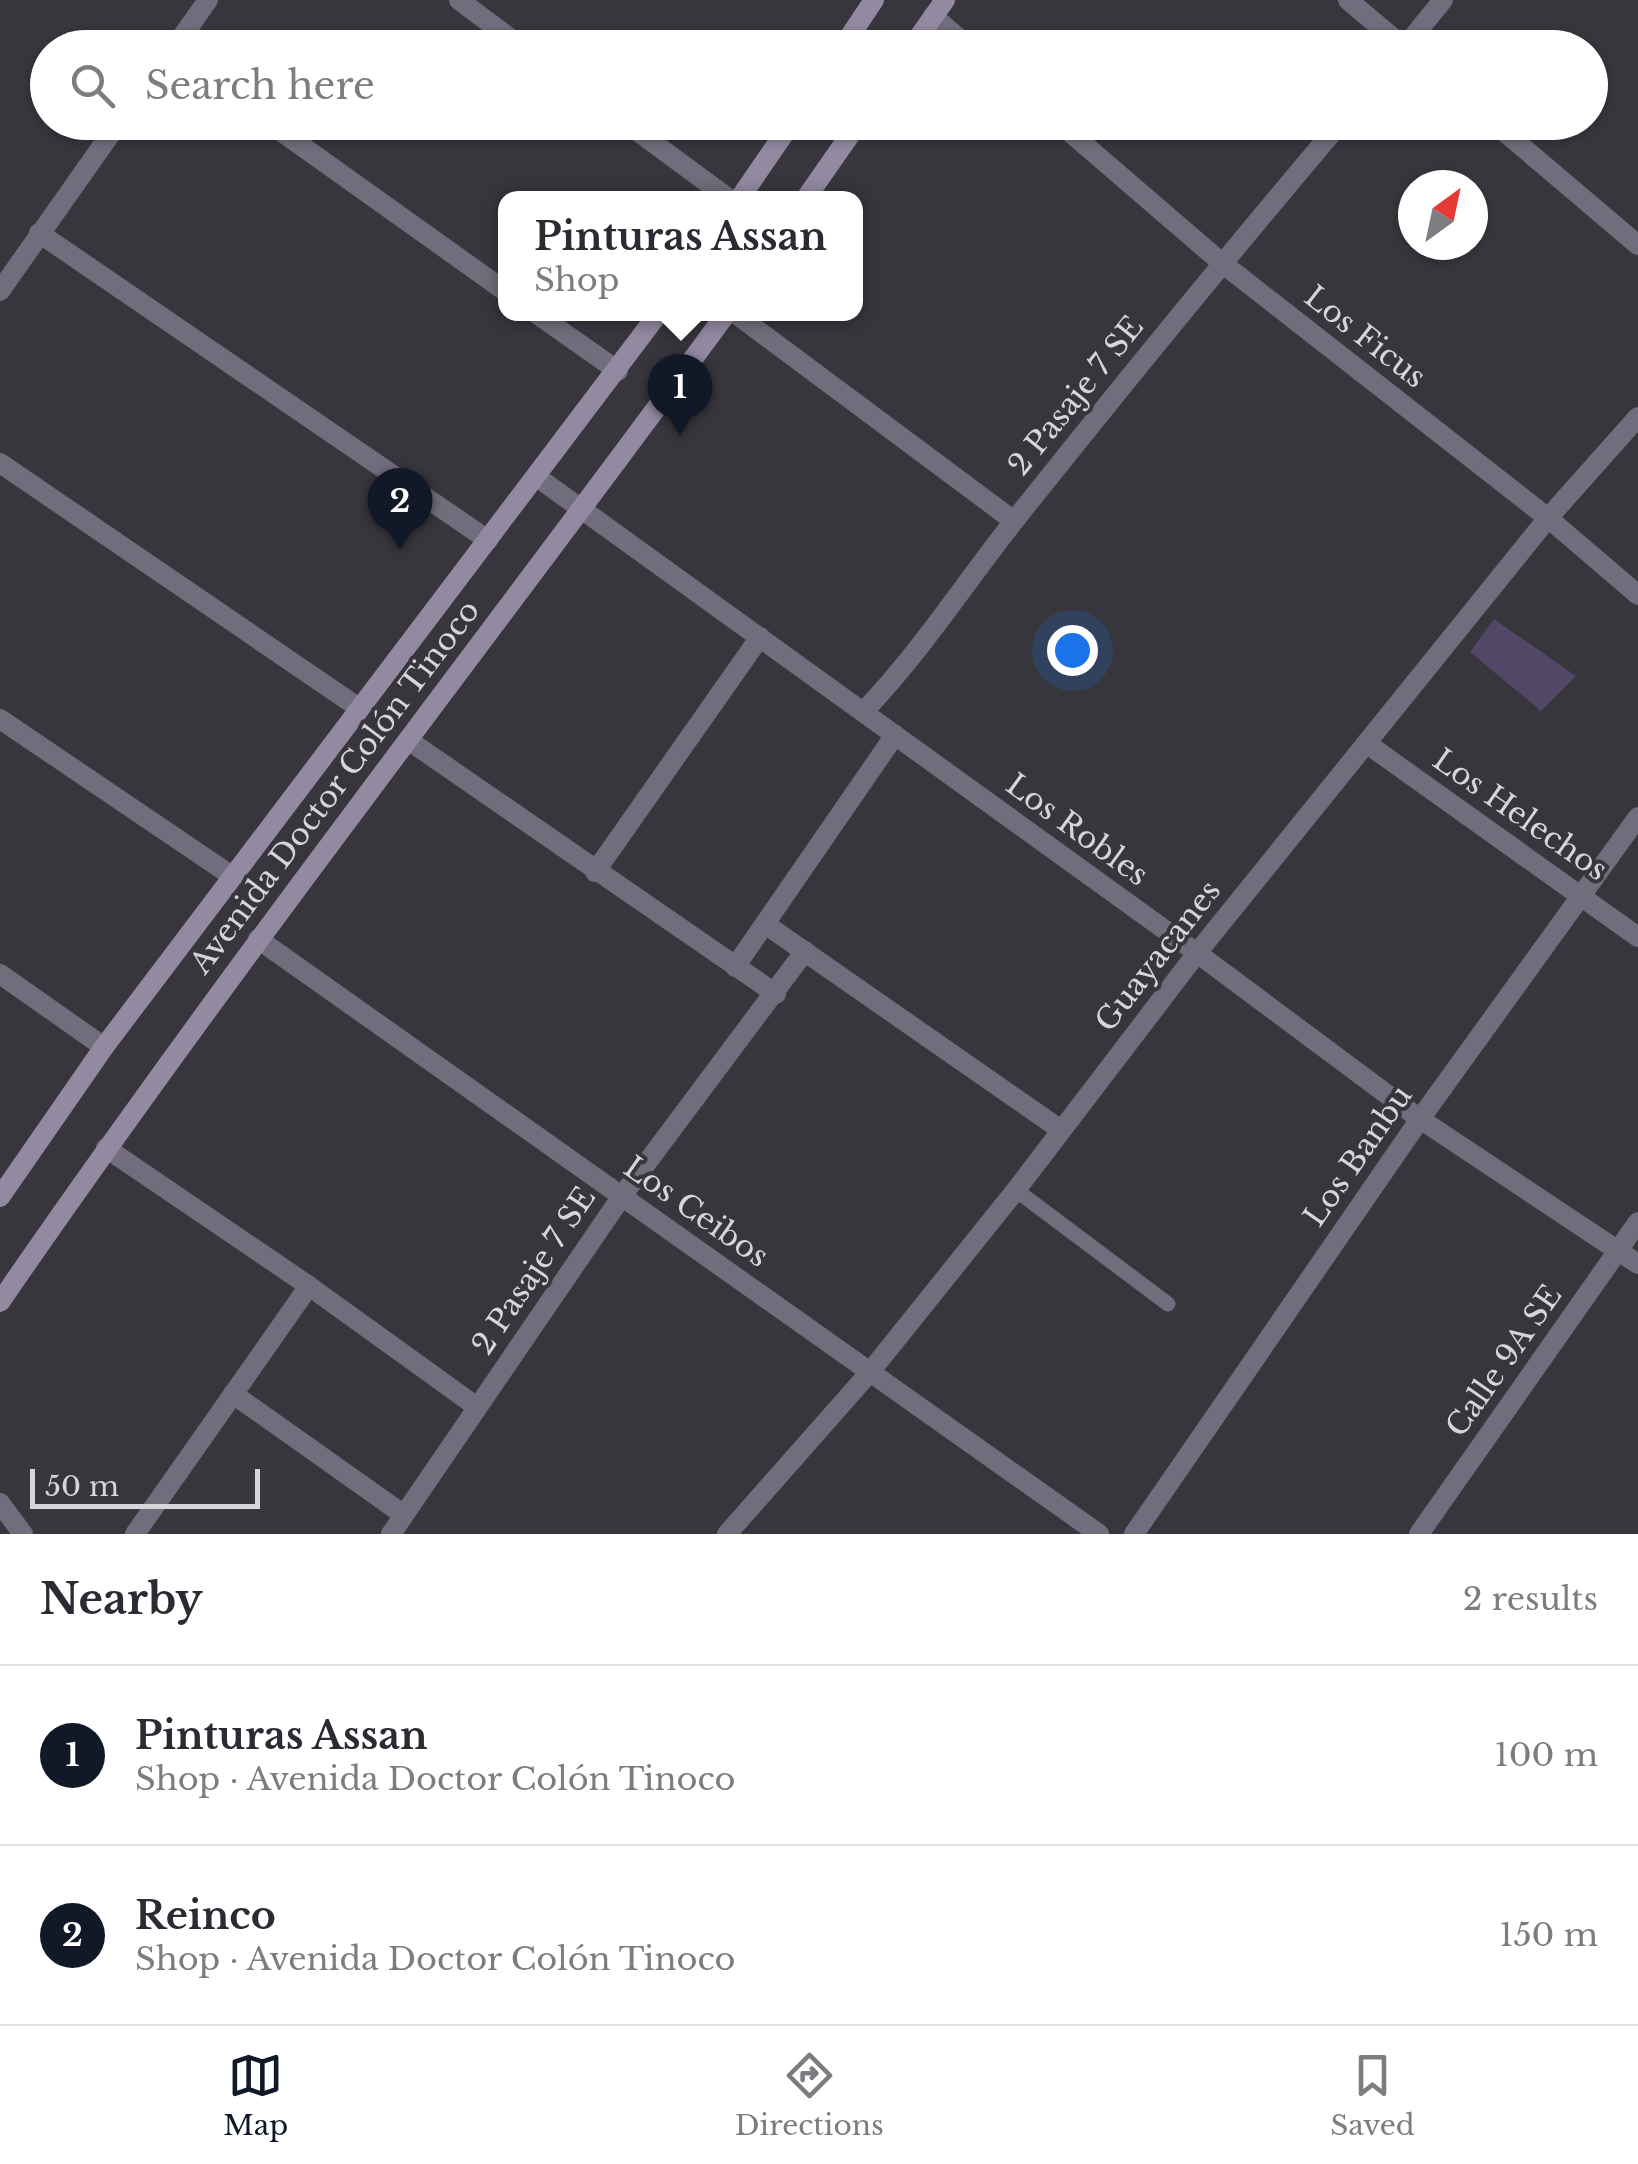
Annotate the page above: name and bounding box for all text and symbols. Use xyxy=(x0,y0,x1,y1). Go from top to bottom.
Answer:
search box xyxy=(30,30,1608,140)
icon: search xyxy=(65,58,120,113)
text: Search here xyxy=(145,62,375,109)
north arrow xyxy=(1398,170,1488,260)
popup xyxy=(498,191,863,321)
text: Pinturas Assan xyxy=(534,213,827,260)
text: Shop xyxy=(534,260,619,300)
street label: Los Ficus xyxy=(1297,278,1433,395)
street label: 2 Pasaje 7 SE xyxy=(1000,309,1151,483)
pin: 1 xyxy=(648,354,712,436)
pin: 2 xyxy=(368,468,432,550)
street label: Avenida Doctor Colón Tinoco xyxy=(181,593,487,982)
your location xyxy=(1047,625,1098,676)
street label: Los Helechos xyxy=(1426,741,1615,888)
street label: Los Robles xyxy=(999,766,1156,894)
street label: Guayacanes xyxy=(1087,873,1228,1039)
street label: Los Banbu xyxy=(1295,1078,1420,1233)
street label: Los Ceibos xyxy=(617,1148,776,1275)
street label: 2 Pasaje 7 SE xyxy=(464,1180,603,1361)
street label: Calle 9A SE xyxy=(1438,1278,1569,1444)
scale bar xyxy=(30,1464,260,1508)
text: 50 m xyxy=(45,1469,119,1504)
text: Nearby xyxy=(40,1573,203,1625)
text: 2 results xyxy=(1463,1579,1598,1619)
text: Pinturas Assan xyxy=(135,1712,428,1759)
text: 1 xyxy=(66,1735,79,1775)
text: 100 m xyxy=(1495,1735,1598,1775)
text: Shop · Avenida Doctor Colón Tinoco xyxy=(135,1759,736,1799)
text: Reinco xyxy=(135,1892,276,1939)
text: 2 xyxy=(62,1915,83,1955)
text: 150 m xyxy=(1499,1915,1598,1955)
text: Shop · Avenida Doctor Colón Tinoco xyxy=(135,1939,736,1979)
tab: Map xyxy=(223,2048,288,2143)
tab: Directions xyxy=(735,2048,884,2143)
tab: Saved xyxy=(1330,2048,1415,2143)

